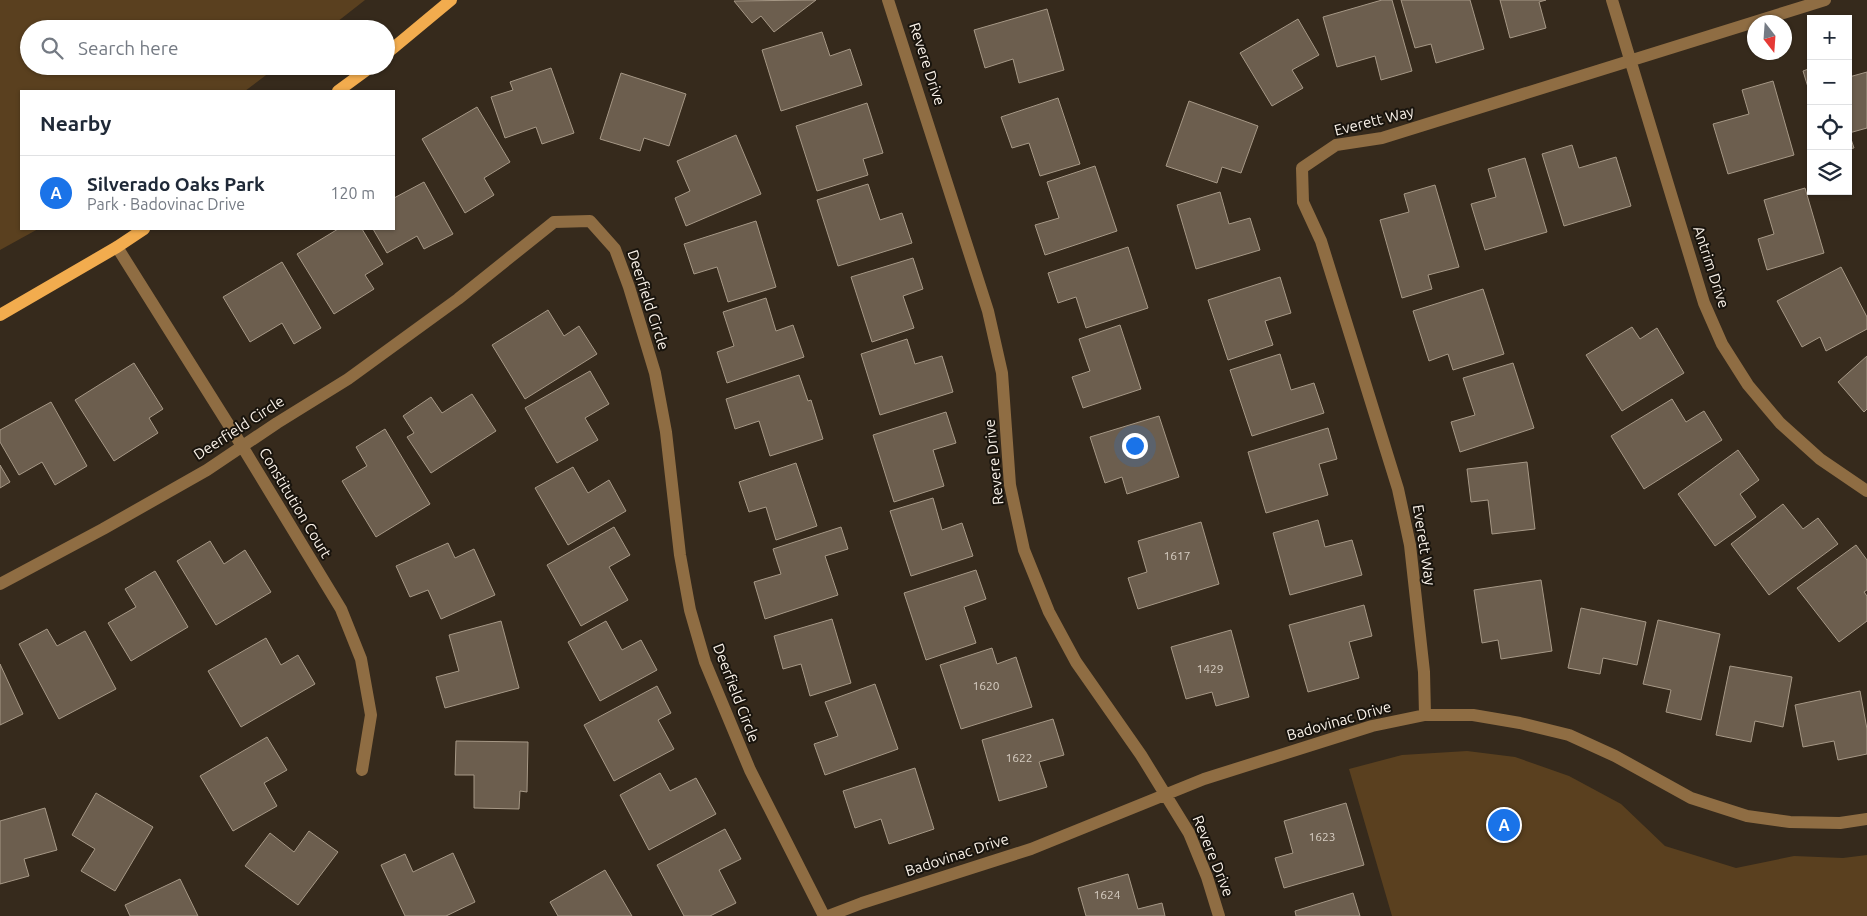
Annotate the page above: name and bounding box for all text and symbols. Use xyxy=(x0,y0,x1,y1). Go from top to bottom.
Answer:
north arrow xyxy=(1747,15,1792,60)
map controls xyxy=(1807,15,1852,195)
button: + xyxy=(1807,15,1852,60)
search box xyxy=(20,20,395,75)
street label: Revere Drive xyxy=(906,20,949,107)
icon: search xyxy=(38,34,66,62)
text: Search here xyxy=(78,37,178,59)
button: − xyxy=(1807,60,1852,105)
street label: Everett Way xyxy=(1332,102,1415,139)
button: locate xyxy=(1807,105,1852,150)
text: Nearby xyxy=(40,111,111,135)
button: layers xyxy=(1807,150,1852,195)
text: Silverado Oaks Park xyxy=(87,173,265,195)
text: A xyxy=(50,184,62,202)
text: 120 m xyxy=(330,184,375,202)
text: Park · Badovinac Drive xyxy=(87,195,245,213)
street label: Antrim Drive xyxy=(1690,224,1733,310)
street label: Deerfield Circle xyxy=(624,248,673,352)
street label: Deerfield Circle xyxy=(190,392,287,463)
street label: Revere Drive xyxy=(981,418,1006,506)
your location xyxy=(1122,433,1148,459)
street label: Constitution Court xyxy=(256,445,335,561)
street label: Everett Way xyxy=(1410,503,1439,586)
house number: 1617 xyxy=(1163,549,1191,562)
street label: Deerfield Circle xyxy=(710,641,763,745)
house number: 1429 xyxy=(1196,662,1224,675)
house number: 1620 xyxy=(972,679,1000,692)
street label: Badovinac Drive xyxy=(1285,697,1393,744)
house number: 1622 xyxy=(1005,751,1033,764)
pin: A xyxy=(1488,806,1520,844)
street label: Revere Drive xyxy=(1189,813,1237,899)
street label: Badovinac Drive xyxy=(903,830,1011,879)
house number: 1623 xyxy=(1308,830,1336,843)
house number: 1624 xyxy=(1093,888,1121,901)

